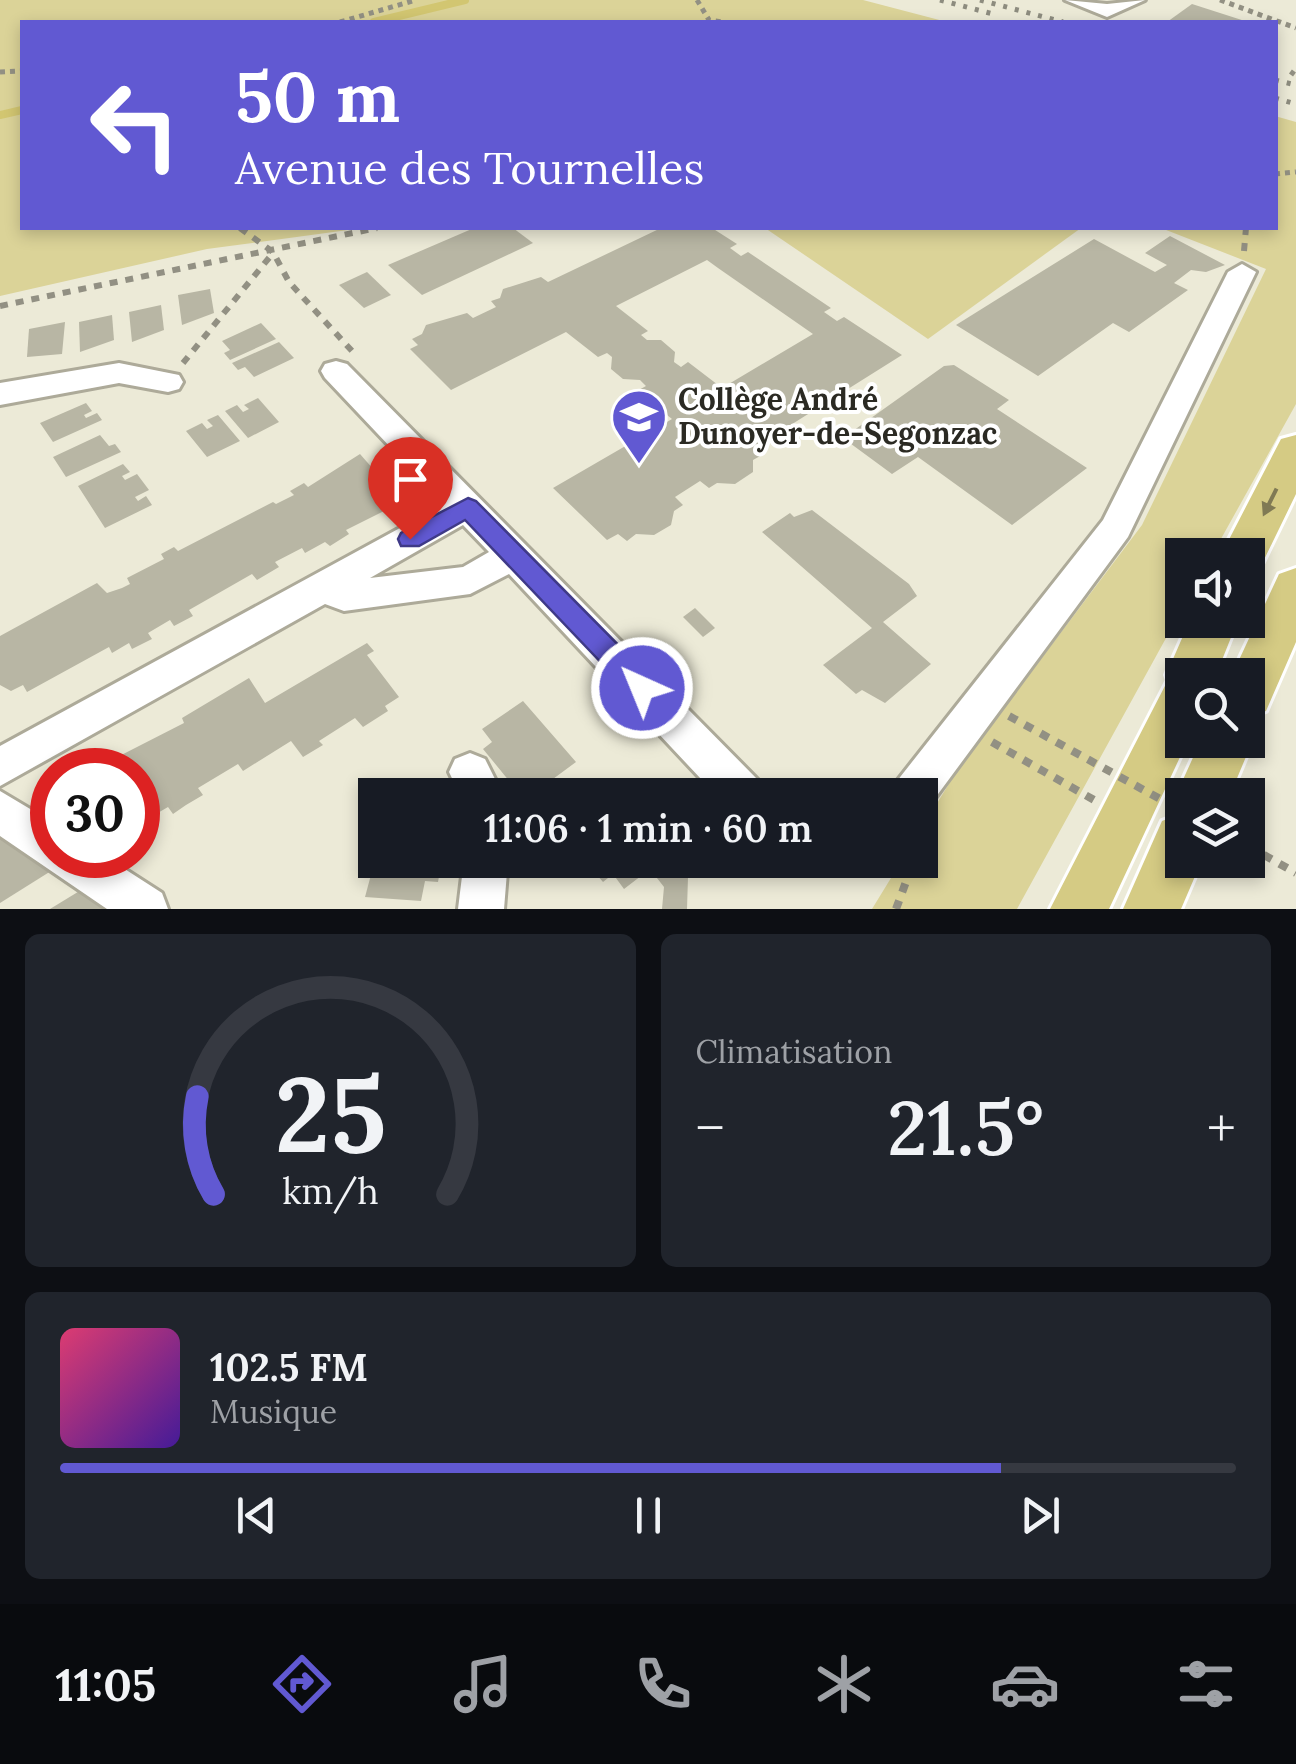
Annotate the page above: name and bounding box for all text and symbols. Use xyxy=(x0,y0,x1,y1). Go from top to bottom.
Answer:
text: 50 m xyxy=(235,52,400,141)
icon: left xyxy=(70,60,200,190)
text: Avenue des Tournelles xyxy=(235,139,704,196)
place label: Collège André Dunoyer-de-Segonzac xyxy=(678,380,998,453)
school or university icon: Collège André Dunoyer-de-Segonzac xyxy=(609,387,669,466)
pin xyxy=(368,437,453,540)
icon: arrive xyxy=(383,452,438,507)
one-way arrow xyxy=(1262,488,1279,517)
map controls xyxy=(1165,538,1265,878)
button: sound xyxy=(1165,538,1265,638)
position arrow xyxy=(590,636,694,740)
button: search xyxy=(1165,658,1265,758)
speed limit sign: 30 xyxy=(30,748,160,878)
button: layers xyxy=(1165,778,1265,878)
text: 11:06 · 1 min · 60 m xyxy=(484,804,812,852)
text: Climatisation xyxy=(696,1031,892,1072)
text: 25 xyxy=(274,1047,386,1180)
text: 21.5° xyxy=(887,1080,1044,1176)
text: − xyxy=(696,1093,725,1163)
text: + xyxy=(1207,1093,1236,1163)
text: km/h xyxy=(282,1168,379,1214)
text: 102.5 FM xyxy=(210,1343,368,1391)
text: Musique xyxy=(210,1391,337,1432)
icon: previous xyxy=(229,1488,284,1543)
icon: pause xyxy=(621,1488,676,1543)
icon: next xyxy=(1013,1488,1068,1543)
icon: directions xyxy=(267,1649,337,1719)
icon: music xyxy=(448,1649,518,1719)
icon: phone xyxy=(628,1649,698,1719)
icon: climate xyxy=(809,1649,879,1719)
icon: car xyxy=(990,1649,1060,1719)
icon: filters xyxy=(1171,1649,1241,1719)
text: 11:05 xyxy=(55,1656,156,1713)

